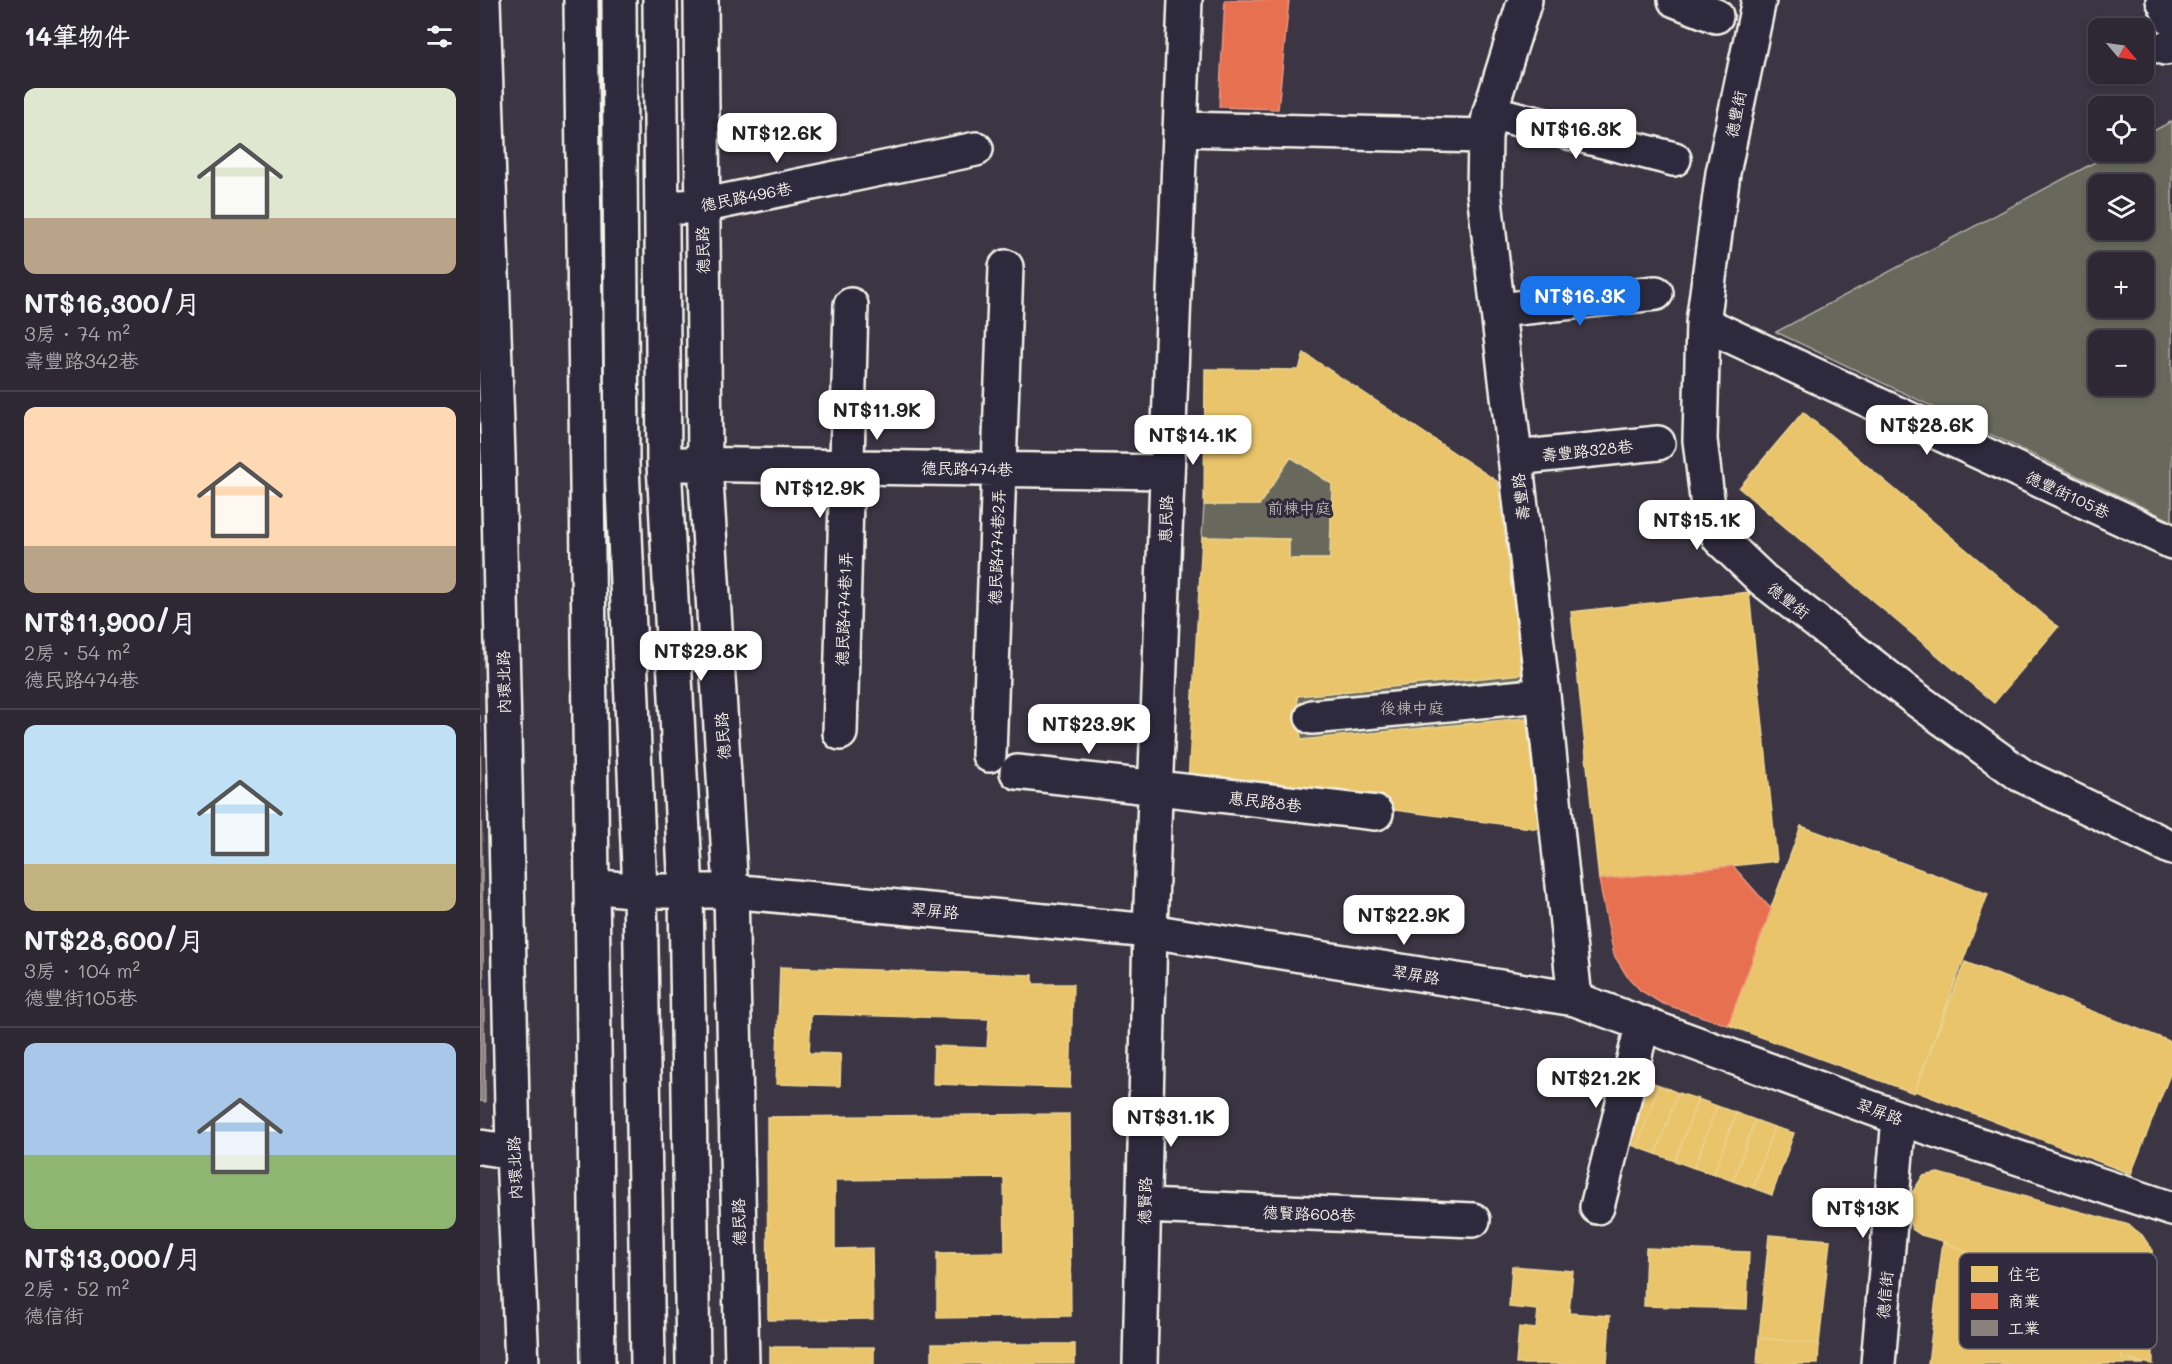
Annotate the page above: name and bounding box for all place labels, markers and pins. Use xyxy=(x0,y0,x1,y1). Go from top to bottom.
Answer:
pin: NT$16.3K xyxy=(1514,109,1638,160)
pin: NT$12.6K xyxy=(715,113,839,164)
pin: NT$16.3K xyxy=(1518,276,1642,327)
pin: NT$11.9K xyxy=(815,390,939,441)
pin: NT$28.6K xyxy=(1865,405,1989,456)
pin: NT$14.1K xyxy=(1131,415,1255,466)
pin: NT$12.9K xyxy=(758,468,882,519)
pin: NT$15.1K xyxy=(1635,500,1759,551)
pin: NT$29.8K xyxy=(639,631,763,682)
pin: NT$23.9K xyxy=(1027,704,1151,755)
pin: NT$22.9K xyxy=(1342,895,1466,946)
pin: NT$21.2K xyxy=(1534,1058,1658,1109)
pin: NT$31.1K xyxy=(1109,1097,1233,1148)
pin: NT$13K xyxy=(1814,1188,1912,1239)

